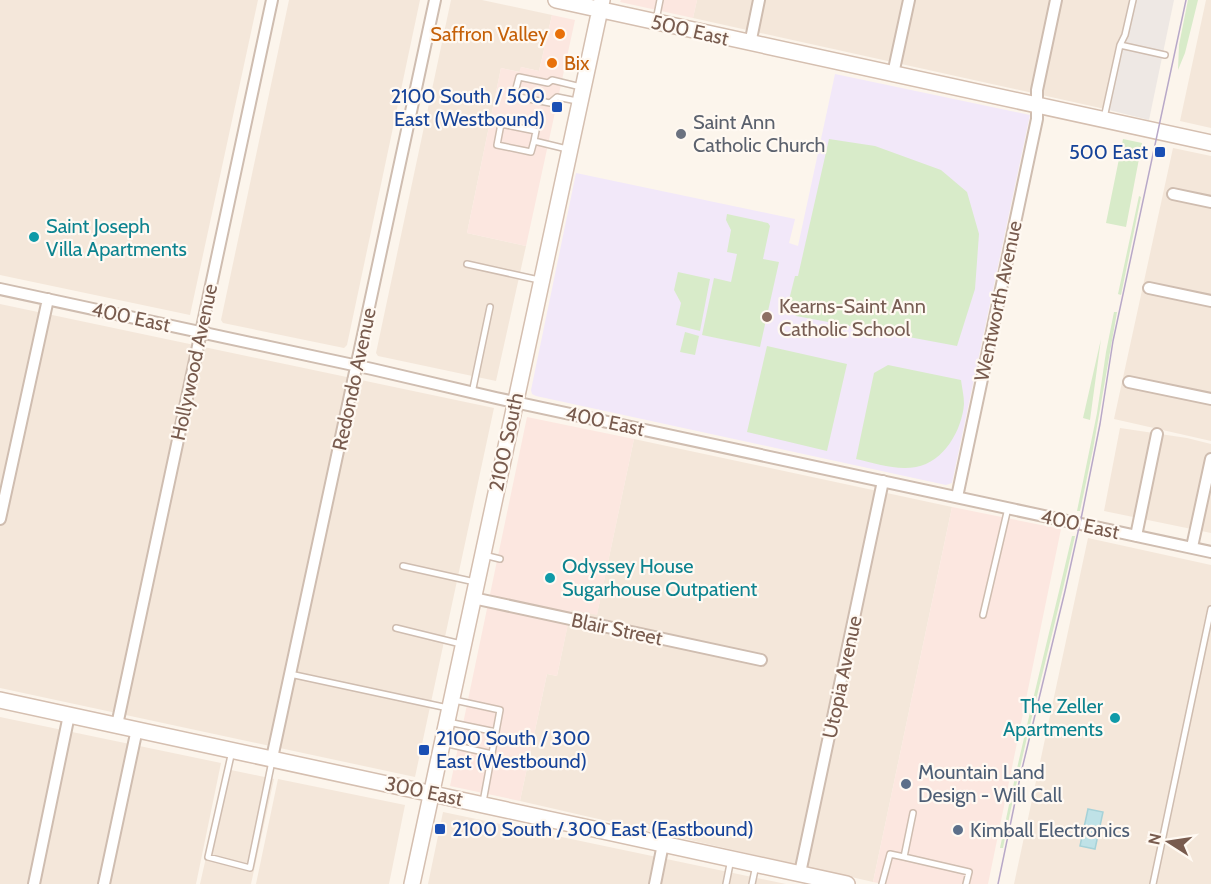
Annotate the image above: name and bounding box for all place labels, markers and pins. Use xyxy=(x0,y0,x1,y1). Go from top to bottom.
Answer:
place label: Saffron Valley xyxy=(430,22,548,46)
marker: Saffron Valley xyxy=(553,27,567,41)
place label: Bix xyxy=(564,51,590,75)
marker: Bix xyxy=(545,56,559,70)
place label: 2100 South / 500 East (Westbound) xyxy=(391,84,545,131)
marker: 2100 South / 500 East (Westbound) xyxy=(550,100,564,114)
place label: Saint Ann Catholic Church xyxy=(693,110,825,157)
marker: Saint Ann Catholic Church xyxy=(674,127,688,141)
place label: 500 East xyxy=(1069,140,1148,164)
marker: 500 East xyxy=(1153,145,1167,159)
place label: Saint Joseph Villa Apartments xyxy=(46,214,187,261)
marker: Saint Joseph Villa Apartments xyxy=(27,230,41,244)
place label: Kearns-Saint Ann Catholic School xyxy=(779,294,926,341)
marker: Kearns-Saint Ann Catholic School xyxy=(760,310,774,324)
place label: Odyssey House Sugarhouse Outpatient xyxy=(562,554,758,601)
marker: Odyssey House Sugarhouse Outpatient xyxy=(543,571,557,585)
place label: The Zeller Apartments xyxy=(1003,694,1104,741)
marker: The Zeller Apartments xyxy=(1108,711,1122,725)
place label: 2100 South / 300 East (Westbound) xyxy=(436,726,590,773)
marker: 2100 South / 300 East (Westbound) xyxy=(417,743,431,757)
place label: Mountain Land Design - Will Call xyxy=(918,760,1062,807)
marker: Mountain Land Design - Will Call xyxy=(899,777,913,791)
place label: 2100 South / 300 East (Eastbound) xyxy=(452,817,754,841)
place label: Kimball Electronics xyxy=(970,818,1130,842)
marker: 2100 South / 300 East (Eastbound) xyxy=(433,822,447,836)
marker: Kimball Electronics xyxy=(951,823,965,837)

